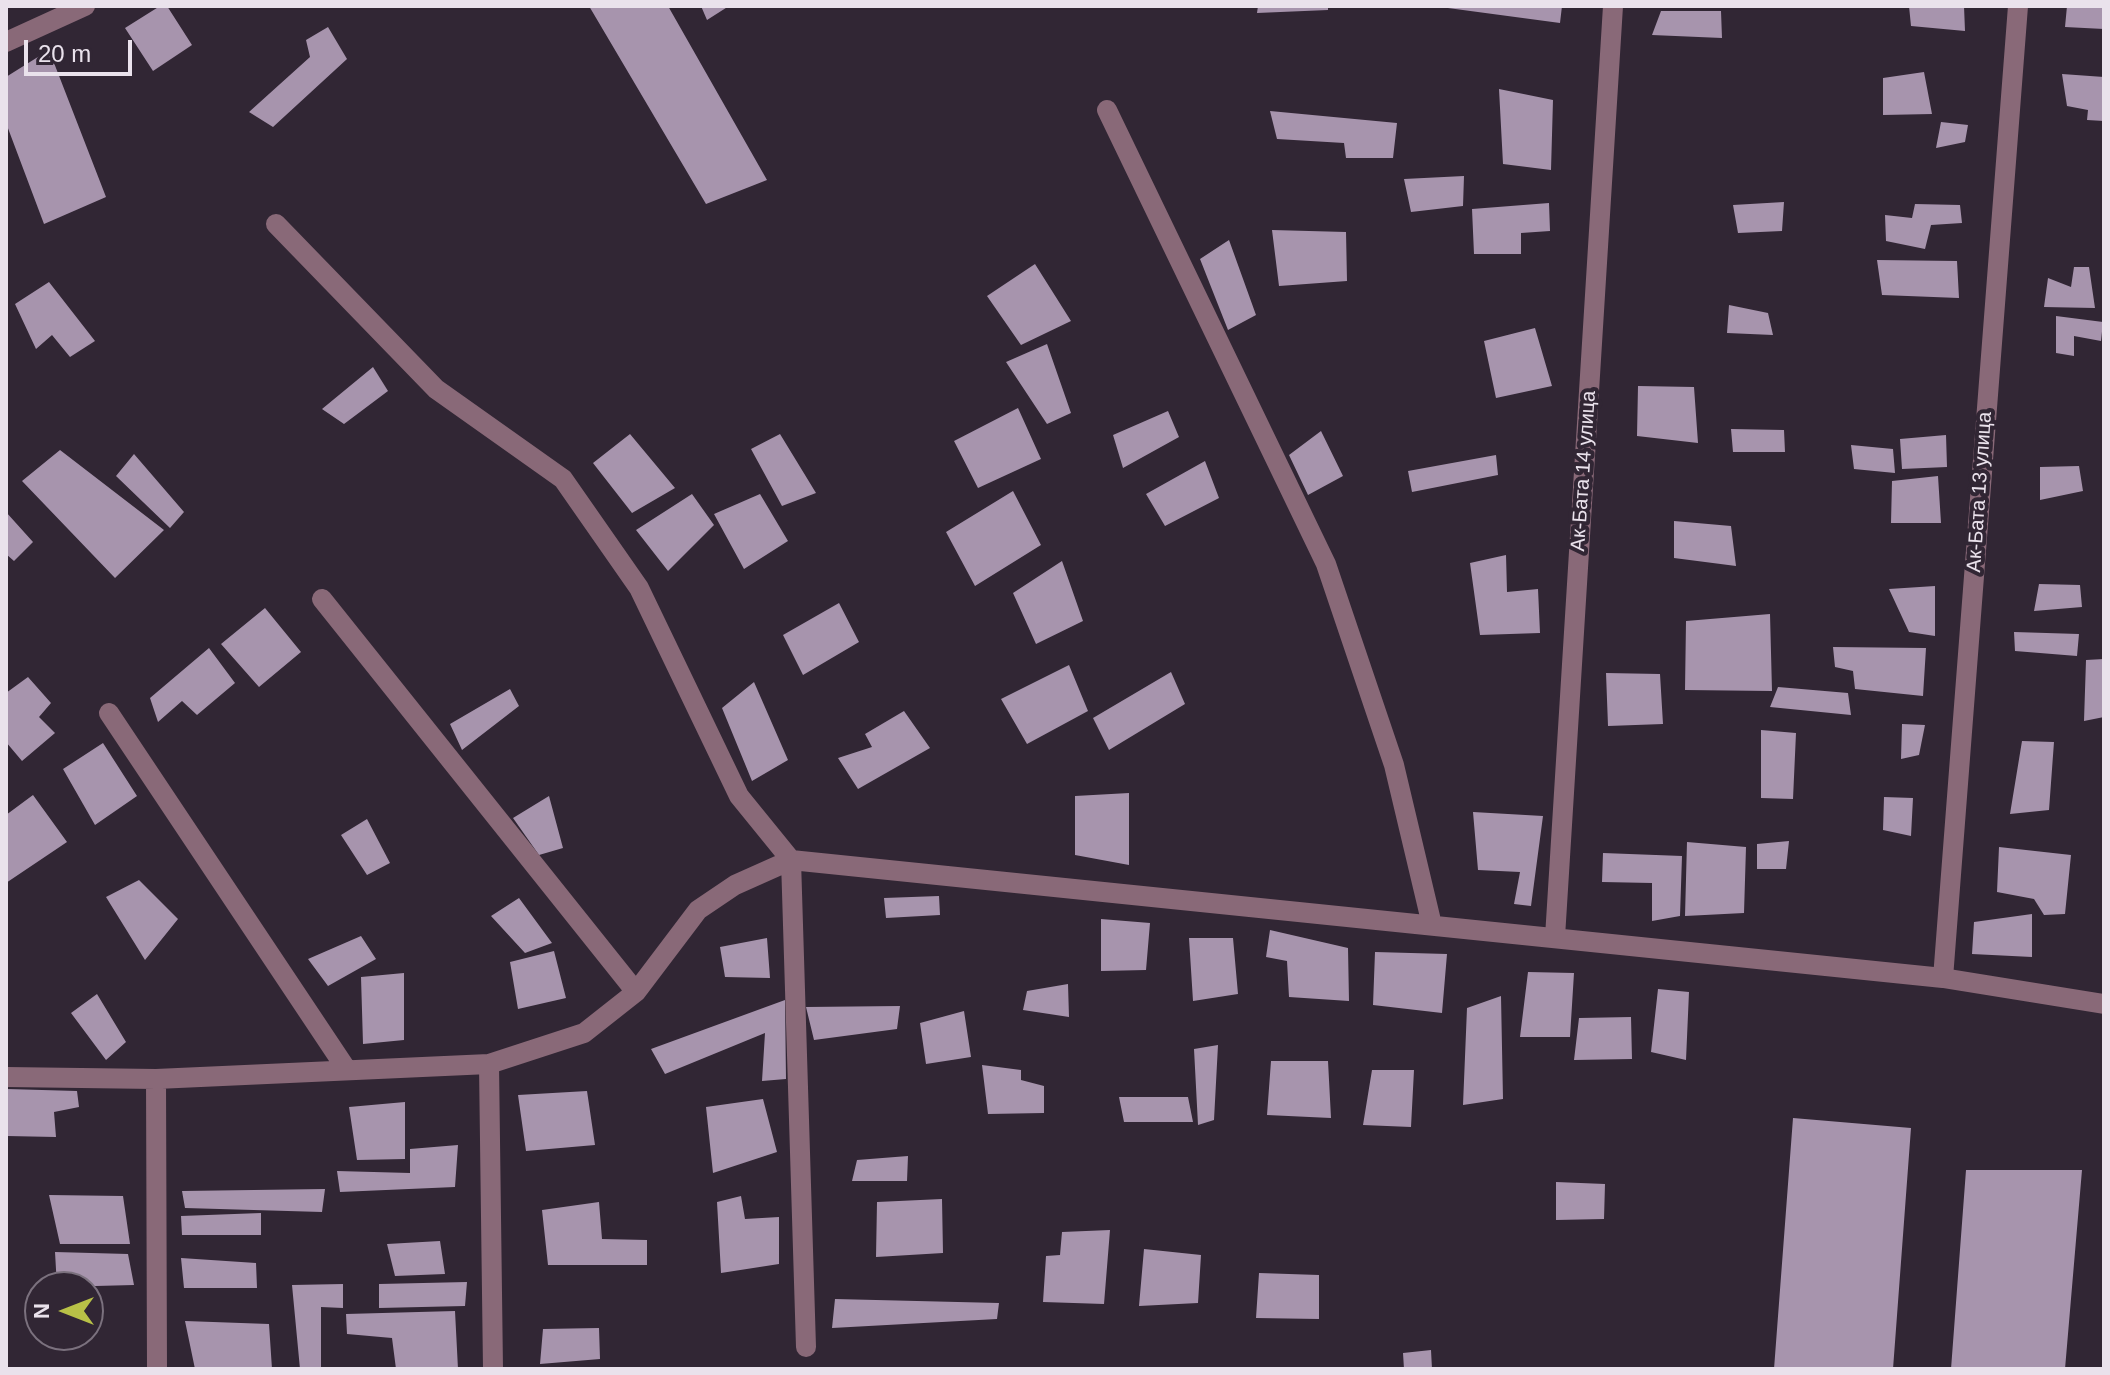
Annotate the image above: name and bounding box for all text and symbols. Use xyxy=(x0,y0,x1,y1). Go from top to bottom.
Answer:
scale bar xyxy=(28,24,136,74)
text: 20 m xyxy=(38,40,91,67)
street label: Ак-Бата 14 улица xyxy=(1566,390,1602,552)
street label: Ак-Бата 13 улица xyxy=(1962,411,1998,573)
north arrow xyxy=(24,1271,104,1351)
text: N xyxy=(29,1303,54,1319)

